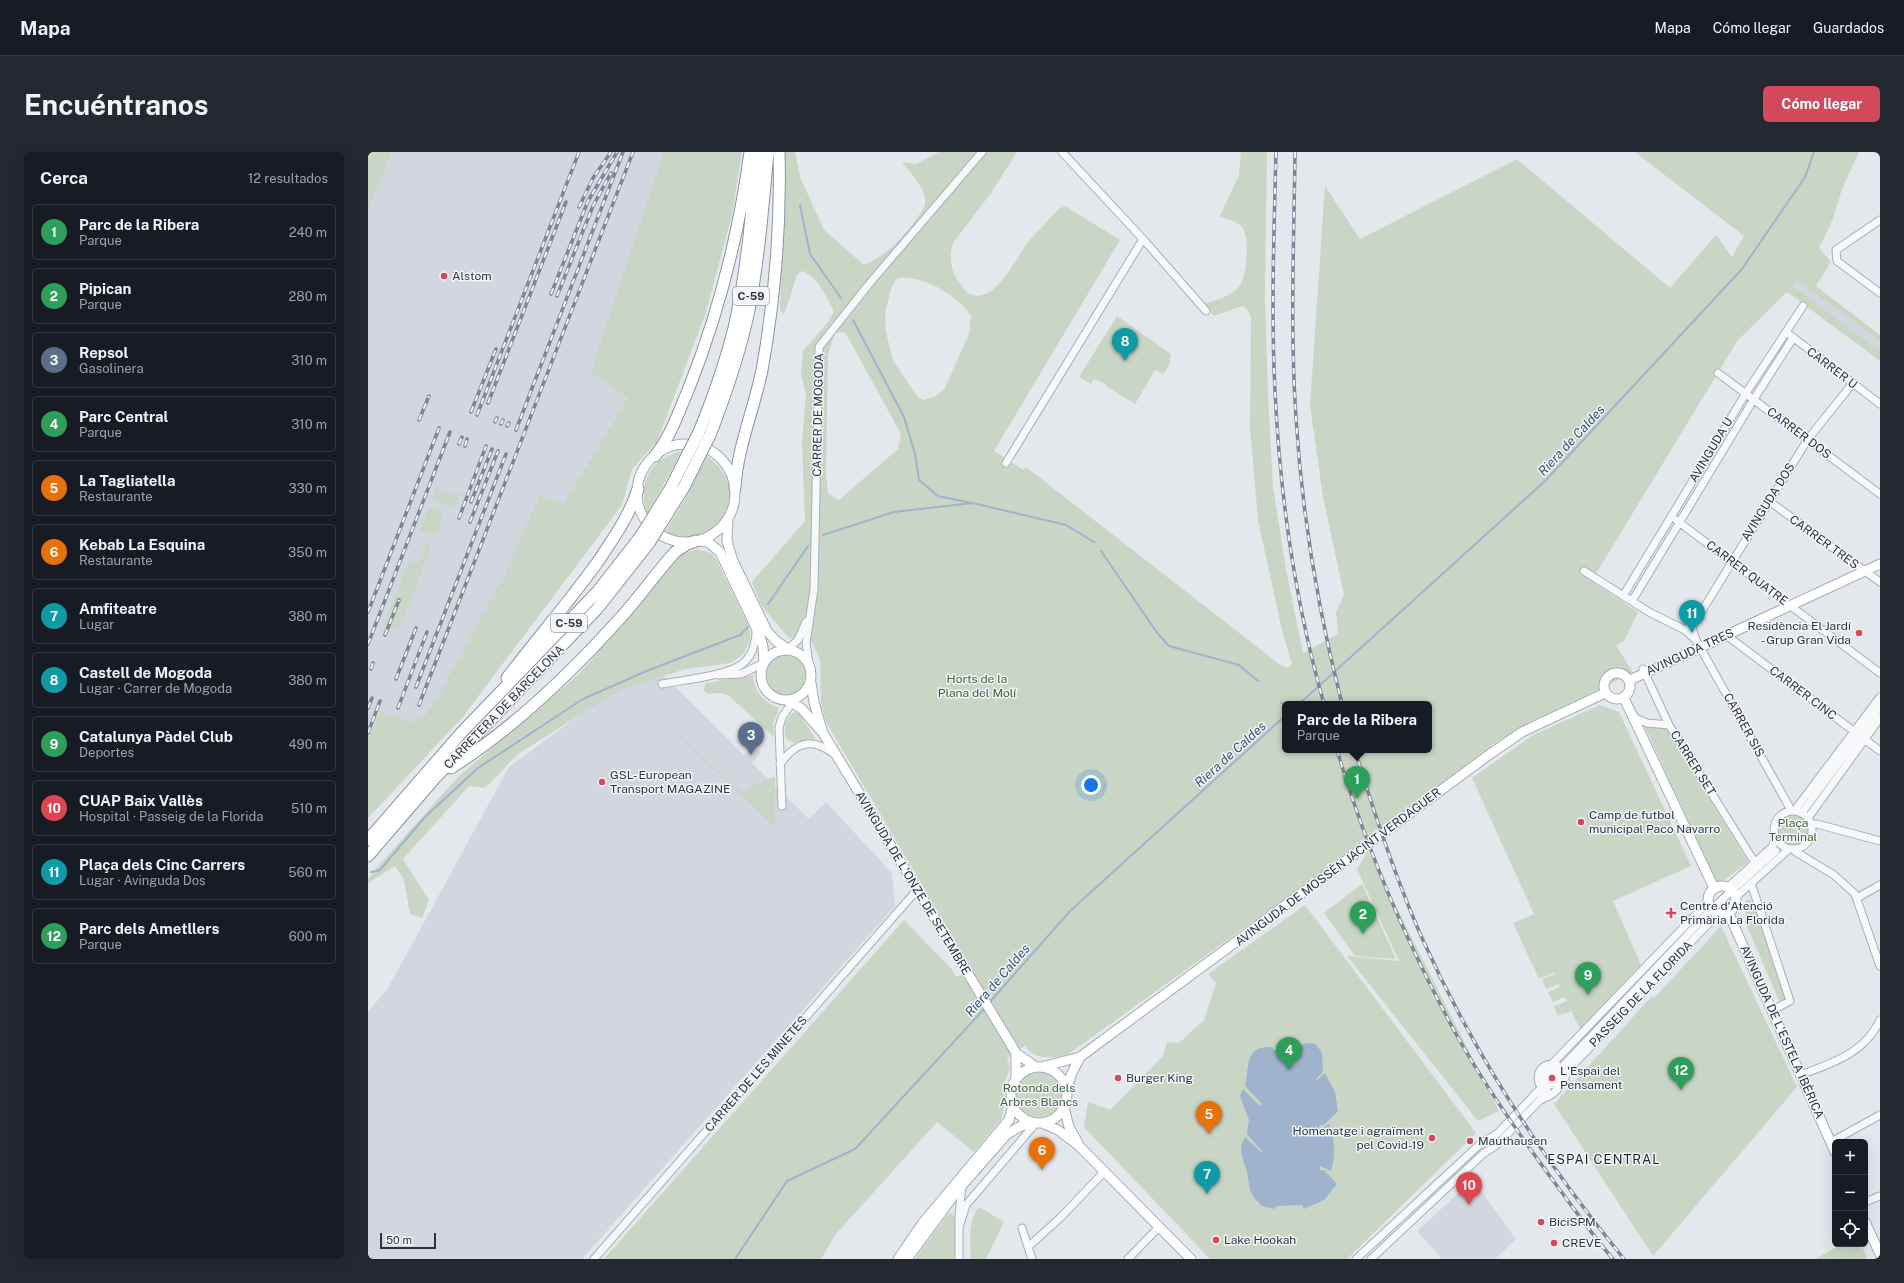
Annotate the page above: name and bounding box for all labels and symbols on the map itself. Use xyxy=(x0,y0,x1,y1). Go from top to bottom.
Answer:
place label: Alstom xyxy=(452,269,492,283)
marker: Alstom xyxy=(439,271,449,281)
road number: C-59 xyxy=(733,287,769,305)
pin: 8 xyxy=(1112,328,1138,361)
street label: CARRER U xyxy=(1804,344,1860,392)
street label: CARRER DE MOGODA xyxy=(810,353,826,477)
water label: Riera de Caldes xyxy=(1535,402,1608,479)
street label: CARRER DOS xyxy=(1764,404,1834,462)
street label: AVINGUDA U xyxy=(1686,415,1736,485)
street label: AVINGUDA DOS xyxy=(1738,460,1798,544)
street label: CARRER TRES xyxy=(1787,512,1861,572)
street label: CARRER QUATRE xyxy=(1704,538,1790,608)
pin: 11 xyxy=(1679,600,1705,633)
road number: C-59 xyxy=(551,614,587,632)
place label: Residència El Jardí - Grup Gran Vida xyxy=(1748,619,1852,647)
street label: AVINGUDA TRES xyxy=(1644,626,1736,678)
marker: Residència El Jardí - Grup Gran Vida xyxy=(1854,628,1864,638)
street label: CARRETERA DE BARCELONA xyxy=(441,642,567,772)
street label: CARRER CINC xyxy=(1767,663,1839,723)
park label: Horts de la Plana del Molí xyxy=(938,672,1017,700)
street label: CARRER SIS xyxy=(1721,691,1767,759)
water label: Riera de Caldes xyxy=(1192,718,1269,790)
pin: 3 xyxy=(738,722,764,755)
street label: CARRER SET xyxy=(1667,728,1719,798)
pin: 1 xyxy=(1344,766,1370,799)
place label: GSL- European Transport MAGAZINE xyxy=(610,768,731,796)
your location xyxy=(1081,775,1101,795)
marker: GSL- European Transport MAGAZINE xyxy=(597,777,607,787)
street label: AVINGUDA DE MOSSÈN JACINT VERDAGUER xyxy=(1233,785,1443,949)
street label: AVINGUDA DE L'ONZE DE SETEMBRE xyxy=(852,789,974,977)
place label: Camp de futbol municipal Paco Navarro xyxy=(1589,808,1721,836)
park label: Plaça Terminal xyxy=(1769,816,1818,844)
marker: Camp de futbol municipal Paco Navarro xyxy=(1576,817,1586,827)
place label: Centre d'Atenció Primària La Florida xyxy=(1680,899,1785,927)
pin: 2 xyxy=(1350,901,1376,934)
marker: Centre d'Atenció Primària La Florida xyxy=(1665,907,1677,919)
street label: PASSEIG DE LA FLORIDA xyxy=(1587,938,1696,1050)
water label: Riera de Caldes xyxy=(962,941,1033,1020)
street label: AVINGUDA DE L'ESTELA IBÈRICA xyxy=(1737,943,1827,1121)
pin: 9 xyxy=(1575,962,1601,995)
street label: CARRER DE LES MINETES xyxy=(702,1013,810,1135)
pin: 4 xyxy=(1276,1037,1302,1070)
pin: 12 xyxy=(1668,1057,1694,1090)
place label: L'Espai del Pensament xyxy=(1560,1064,1623,1092)
place label: Burger King xyxy=(1126,1071,1193,1085)
marker: Burger King xyxy=(1113,1073,1123,1083)
marker: L'Espai del Pensament xyxy=(1547,1073,1557,1083)
park label: Rotonda dels Arbres Blancs xyxy=(1000,1081,1078,1109)
pin: 5 xyxy=(1196,1101,1222,1134)
place label: Homenatge i agraïment pel Covid-19 xyxy=(1293,1124,1424,1152)
marker: Homenatge i agraïment pel Covid-19 xyxy=(1427,1133,1437,1143)
place label: Mauthausen xyxy=(1478,1134,1547,1148)
marker: Mauthausen xyxy=(1465,1136,1475,1146)
pin: 6 xyxy=(1029,1137,1055,1170)
district label: ESPAI CENTRAL xyxy=(1547,1152,1661,1167)
pin: 7 xyxy=(1194,1161,1220,1194)
pin: 10 xyxy=(1456,1172,1482,1205)
place label: BiciSPM xyxy=(1549,1215,1596,1229)
marker: BiciSPM xyxy=(1536,1217,1546,1227)
scale bar xyxy=(380,1231,436,1250)
place label: Lake Hookah xyxy=(1224,1233,1296,1247)
marker: Lake Hookah xyxy=(1211,1235,1221,1245)
place label: CREVE xyxy=(1562,1236,1601,1250)
marker: CREVE xyxy=(1549,1238,1559,1248)

